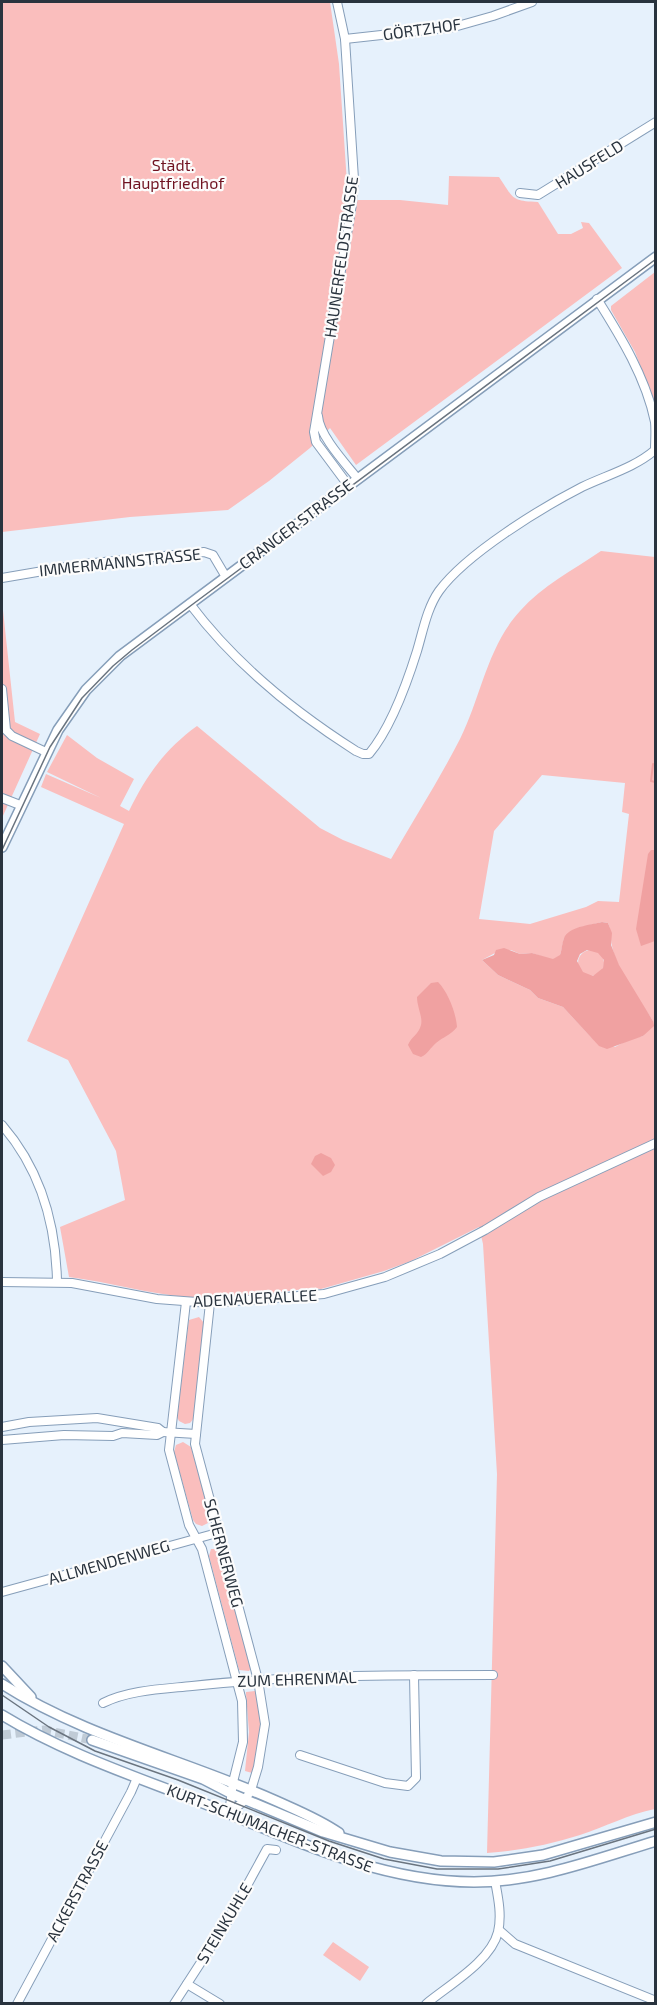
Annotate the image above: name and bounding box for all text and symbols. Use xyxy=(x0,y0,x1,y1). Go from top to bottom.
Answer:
street label: GÖRTZHOF xyxy=(382,14,463,43)
street label: HAUSFELD xyxy=(551,135,626,192)
park label: Städt. Hauptfriedhof xyxy=(122,155,225,192)
street label: HAUNERFELDSTRASSE xyxy=(320,175,361,339)
street label: CRANGER STRASSE xyxy=(235,475,356,573)
street label: IMMERMANNSTRASSE xyxy=(38,544,202,579)
street label: ADENAUERALLEE xyxy=(192,1285,318,1310)
street label: SCHERNERWEG xyxy=(201,1496,248,1609)
street label: ALLMENDENWEG xyxy=(46,1535,172,1588)
street label: ZUM EHRENMAL xyxy=(237,1667,357,1690)
street label: KURT-SCHUMACHER-STRASSE xyxy=(164,1779,376,1876)
street label: ACKERSTRASSE xyxy=(42,1837,111,1945)
street label: STEINKUHLE xyxy=(192,1879,255,1967)

